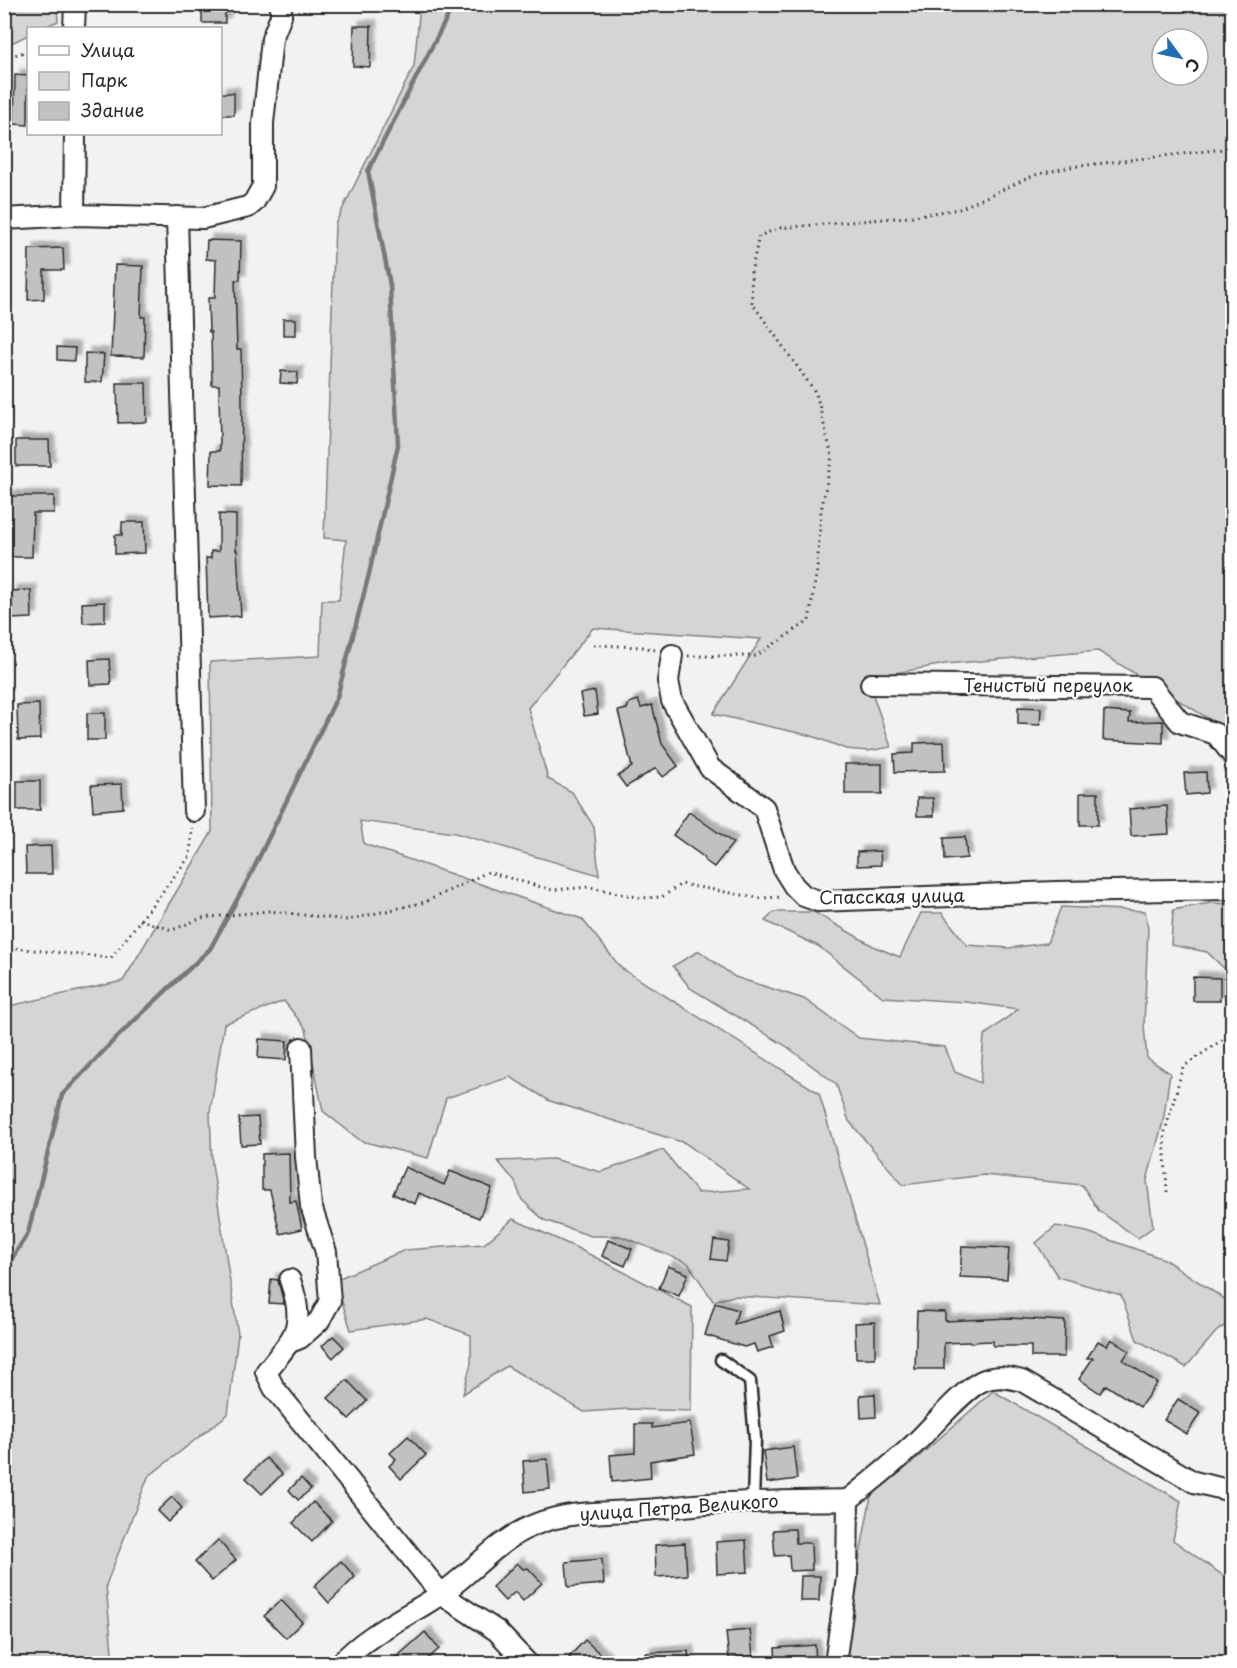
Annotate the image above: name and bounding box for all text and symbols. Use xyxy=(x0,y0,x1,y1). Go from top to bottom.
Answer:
legend xyxy=(27,27,222,135)
north arrow xyxy=(1150,27,1210,87)
text: Улица xyxy=(81,36,135,63)
text: С xyxy=(1180,54,1207,77)
text: Парк xyxy=(81,66,128,93)
text: Здание xyxy=(81,96,144,123)
street label: Тенистый переулок xyxy=(963,671,1133,698)
street label: Спасская улица xyxy=(819,881,966,910)
street label: улица Петра Великого xyxy=(579,1486,779,1527)

